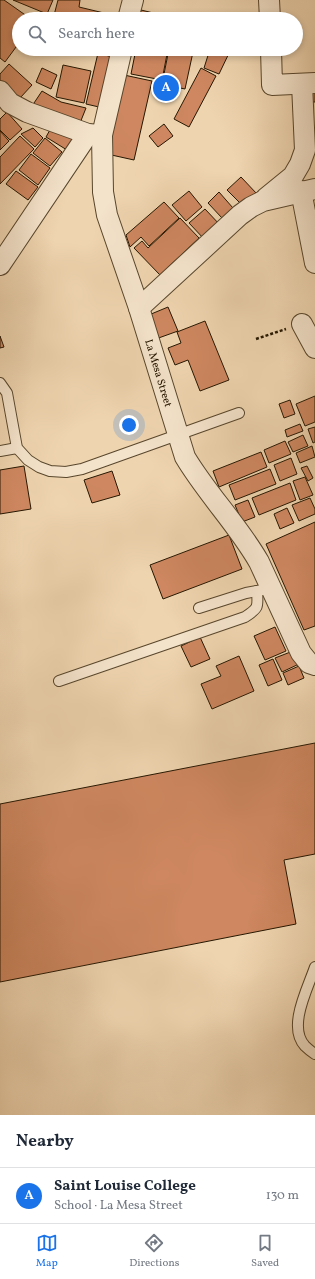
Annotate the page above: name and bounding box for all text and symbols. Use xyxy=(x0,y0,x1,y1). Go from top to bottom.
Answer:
search box xyxy=(12,12,303,56)
icon: search xyxy=(26,23,48,45)
text: Search here xyxy=(58,24,135,45)
pin: A xyxy=(153,73,179,103)
street label: La Mesa Street xyxy=(140,338,175,409)
your location xyxy=(119,415,139,435)
text: Nearby xyxy=(16,1130,74,1153)
text: Saint Louise College xyxy=(54,1176,196,1197)
text: A xyxy=(24,1187,34,1205)
text: 130 m xyxy=(266,1187,299,1205)
text: School · La Mesa Street xyxy=(54,1197,183,1215)
tab: Map xyxy=(36,1232,58,1271)
tab: Directions xyxy=(129,1232,180,1271)
tab: Saved xyxy=(251,1232,279,1271)

